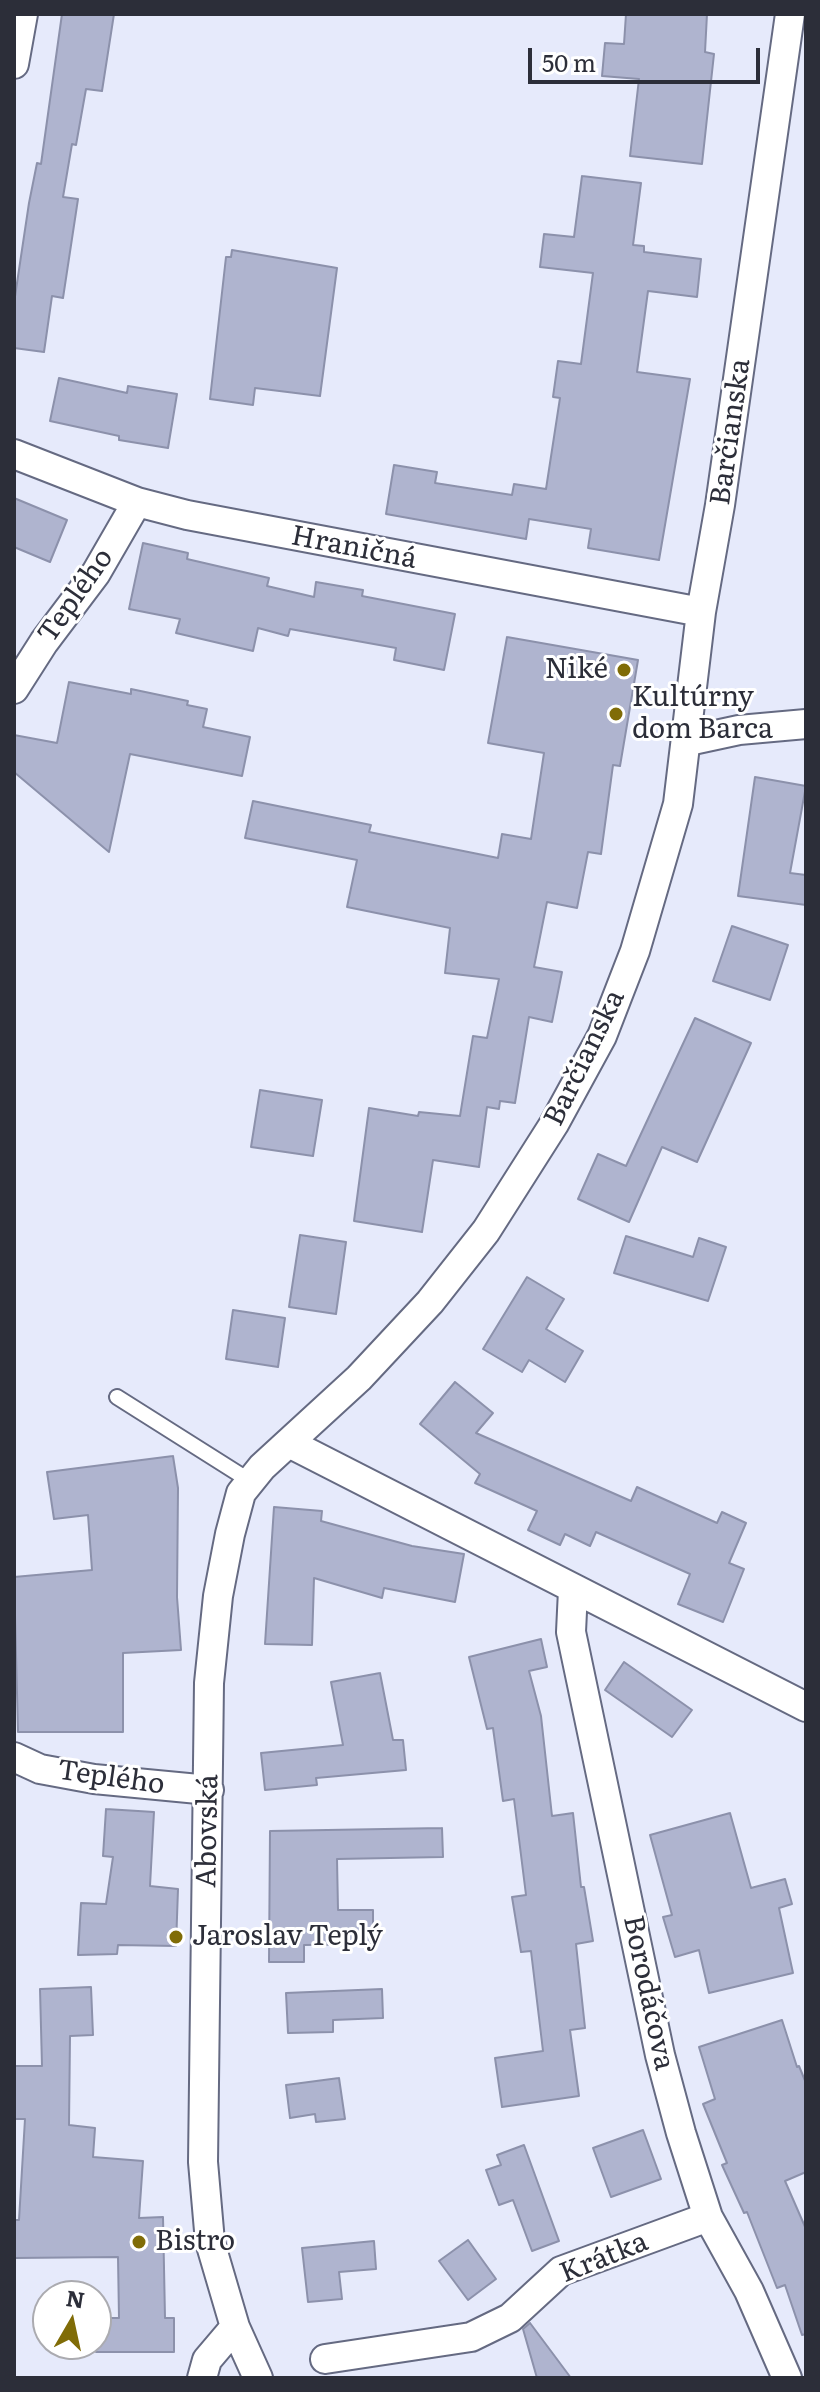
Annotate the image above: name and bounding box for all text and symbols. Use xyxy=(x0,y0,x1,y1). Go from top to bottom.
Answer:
scale bar xyxy=(532,32,764,82)
text: 50 m xyxy=(542,44,596,79)
street label: Barčianska xyxy=(704,357,758,507)
street label: Hraničná xyxy=(288,519,420,577)
street label: Teplého xyxy=(31,542,121,650)
place label: Niké xyxy=(545,653,608,687)
marker: Niké xyxy=(615,661,633,679)
place label: Kultúrny dom Barca xyxy=(632,681,773,747)
marker: Kultúrny dom Barca xyxy=(607,705,625,723)
street label: Barčianska xyxy=(538,984,632,1132)
street label: Teplého xyxy=(55,1754,167,1802)
street label: Abovská xyxy=(190,1774,226,1888)
street label: Borodáčova xyxy=(615,1913,681,2073)
place label: Jaroslav Teplý xyxy=(192,1920,383,1954)
marker: Jaroslav Teplý xyxy=(167,1928,185,1946)
place label: Bistro xyxy=(155,2225,235,2259)
street label: Krátka xyxy=(555,2225,653,2291)
marker: Bistro xyxy=(130,2233,148,2251)
north arrow xyxy=(32,2280,112,2360)
text: N xyxy=(64,2280,87,2316)

